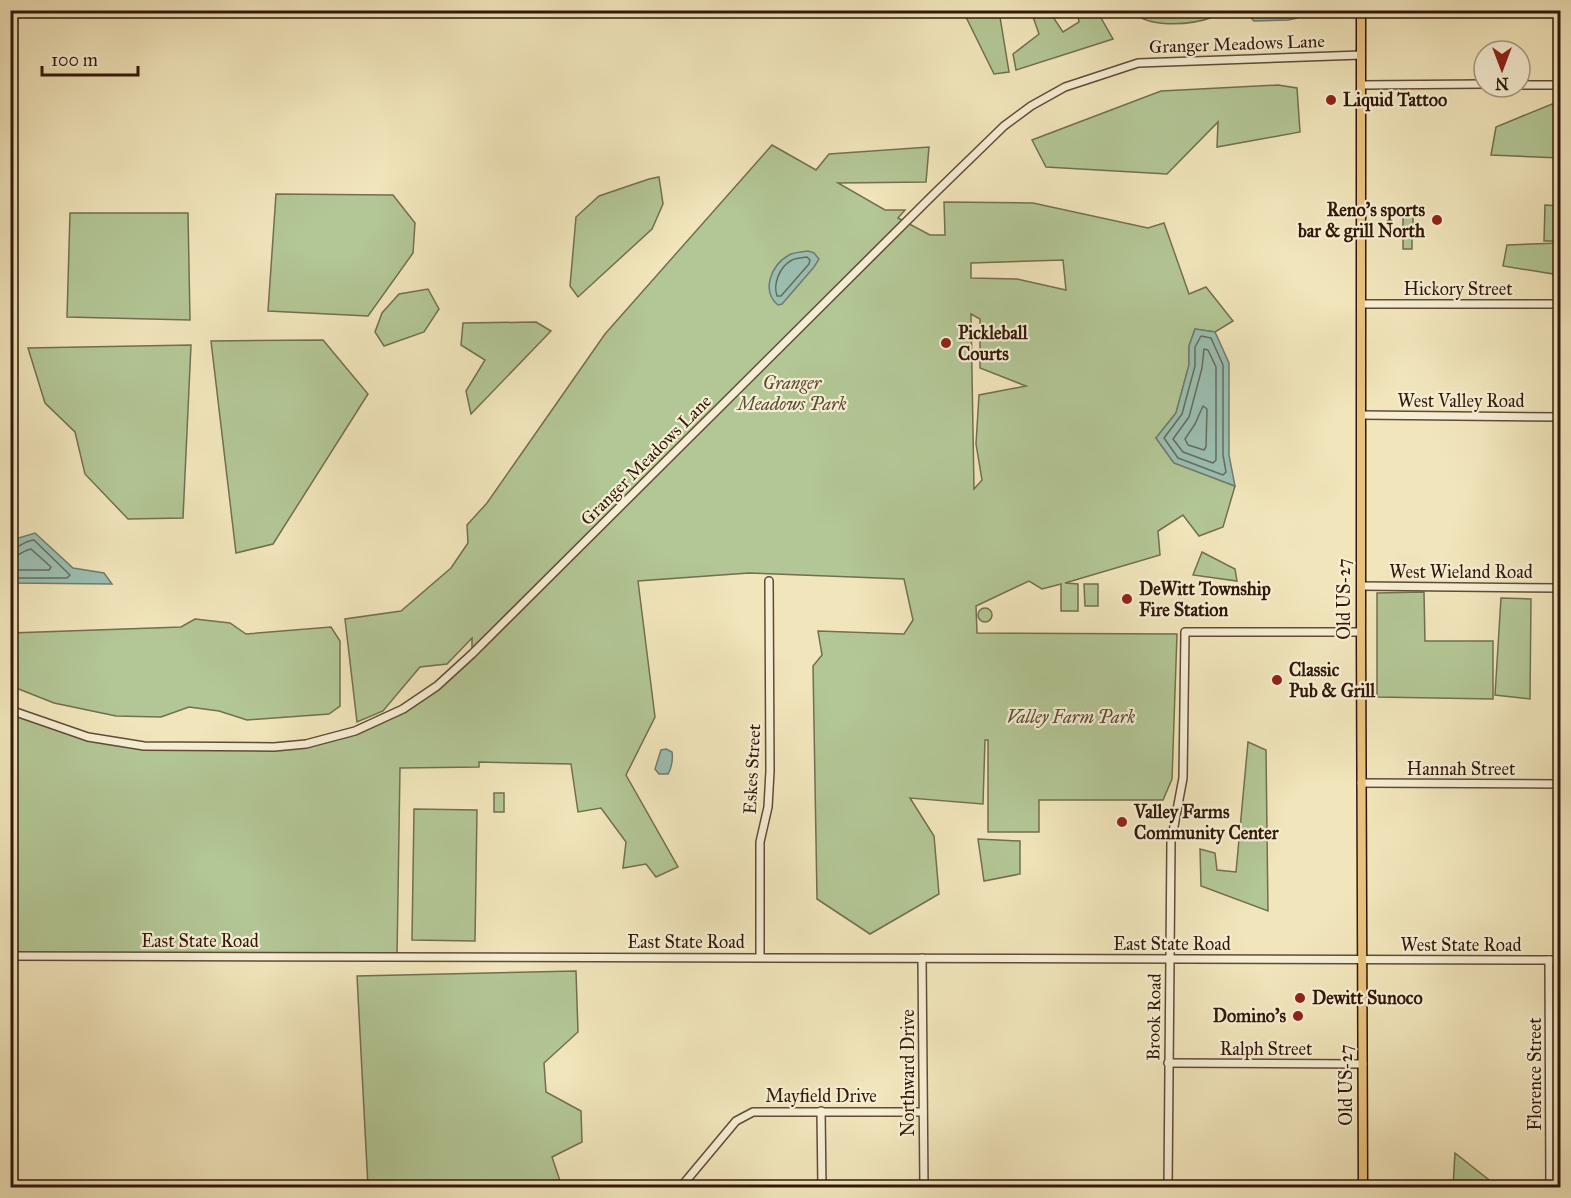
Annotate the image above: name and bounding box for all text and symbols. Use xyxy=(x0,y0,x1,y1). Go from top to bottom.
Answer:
street label: Granger Meadows Lane xyxy=(1149,30,1325,59)
scale bar xyxy=(42,39,138,77)
north arrow xyxy=(1472,39,1532,99)
text: 100 m xyxy=(51,49,98,71)
text: N xyxy=(1495,74,1509,93)
place label: Liquid Tattoo xyxy=(1343,89,1447,112)
marker: Liquid Tattoo xyxy=(1324,93,1338,107)
place label: Reno's sports bar & grill North xyxy=(1297,199,1426,243)
marker: Reno's sports bar & grill North xyxy=(1430,213,1444,227)
street label: Hickory Street xyxy=(1403,278,1513,300)
place label: Pickleball Courts xyxy=(958,322,1029,365)
marker: Pickleball Courts xyxy=(939,336,953,350)
park label: Granger Meadows Park xyxy=(735,372,847,415)
street label: Granger Meadows Lane xyxy=(576,390,717,531)
street label: West Valley Road xyxy=(1397,390,1525,412)
street label: Old US-27 xyxy=(1333,558,1355,640)
street label: West Wieland Road xyxy=(1389,561,1533,583)
place label: DeWitt Township Fire Station xyxy=(1139,578,1271,621)
marker: DeWitt Township Fire Station xyxy=(1120,592,1134,606)
place label: Classic Pub & Grill xyxy=(1289,659,1376,702)
marker: Classic Pub & Grill xyxy=(1270,673,1284,687)
park label: Valley Farm Park xyxy=(1007,706,1135,728)
street label: Eskes Street xyxy=(739,723,765,815)
street label: Hannah Street xyxy=(1407,758,1516,780)
place label: Valley Farms Community Center xyxy=(1133,801,1280,845)
marker: Valley Farms Community Center xyxy=(1115,815,1129,829)
street label: East State Road xyxy=(141,930,259,952)
street label: East State Road xyxy=(627,931,745,953)
street label: East State Road xyxy=(1113,933,1231,955)
street label: West State Road xyxy=(1400,934,1522,956)
street label: Brook Road xyxy=(1142,973,1166,1061)
place label: Dewitt Sunoco xyxy=(1312,987,1423,1009)
marker: Dewitt Sunoco xyxy=(1293,991,1307,1005)
place label: Domino's xyxy=(1213,1005,1286,1027)
street label: Northward Drive xyxy=(897,1009,919,1137)
marker: Domino's xyxy=(1291,1009,1305,1023)
street label: Florence Street xyxy=(1524,1017,1546,1131)
street label: Ralph Street xyxy=(1220,1038,1313,1060)
street label: Old US-27 xyxy=(1335,1044,1357,1126)
street label: Mayfield Drive xyxy=(765,1085,877,1107)

